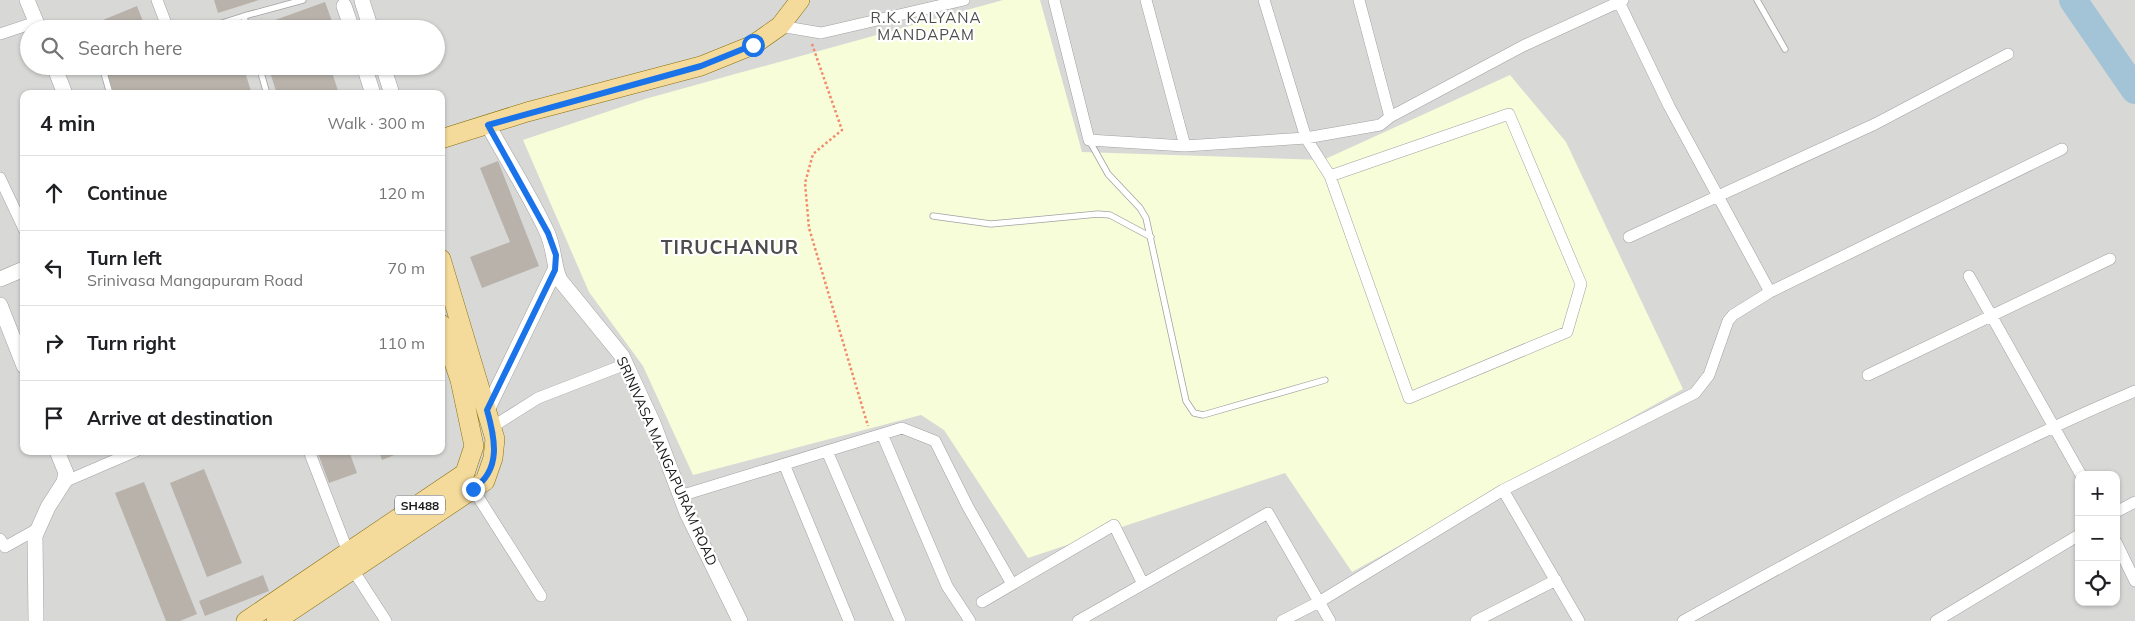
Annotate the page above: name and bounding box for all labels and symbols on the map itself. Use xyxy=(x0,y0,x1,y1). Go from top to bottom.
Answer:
district label: R.K. KALYANA MANDAPAM xyxy=(871,8,981,44)
route start xyxy=(742,34,765,57)
district label: TIRUCHANUR xyxy=(661,235,799,259)
street label: SRINIVASA MANGAPURAM ROAD xyxy=(613,354,721,568)
route end xyxy=(462,478,485,501)
road number: SH488 xyxy=(395,496,445,514)

